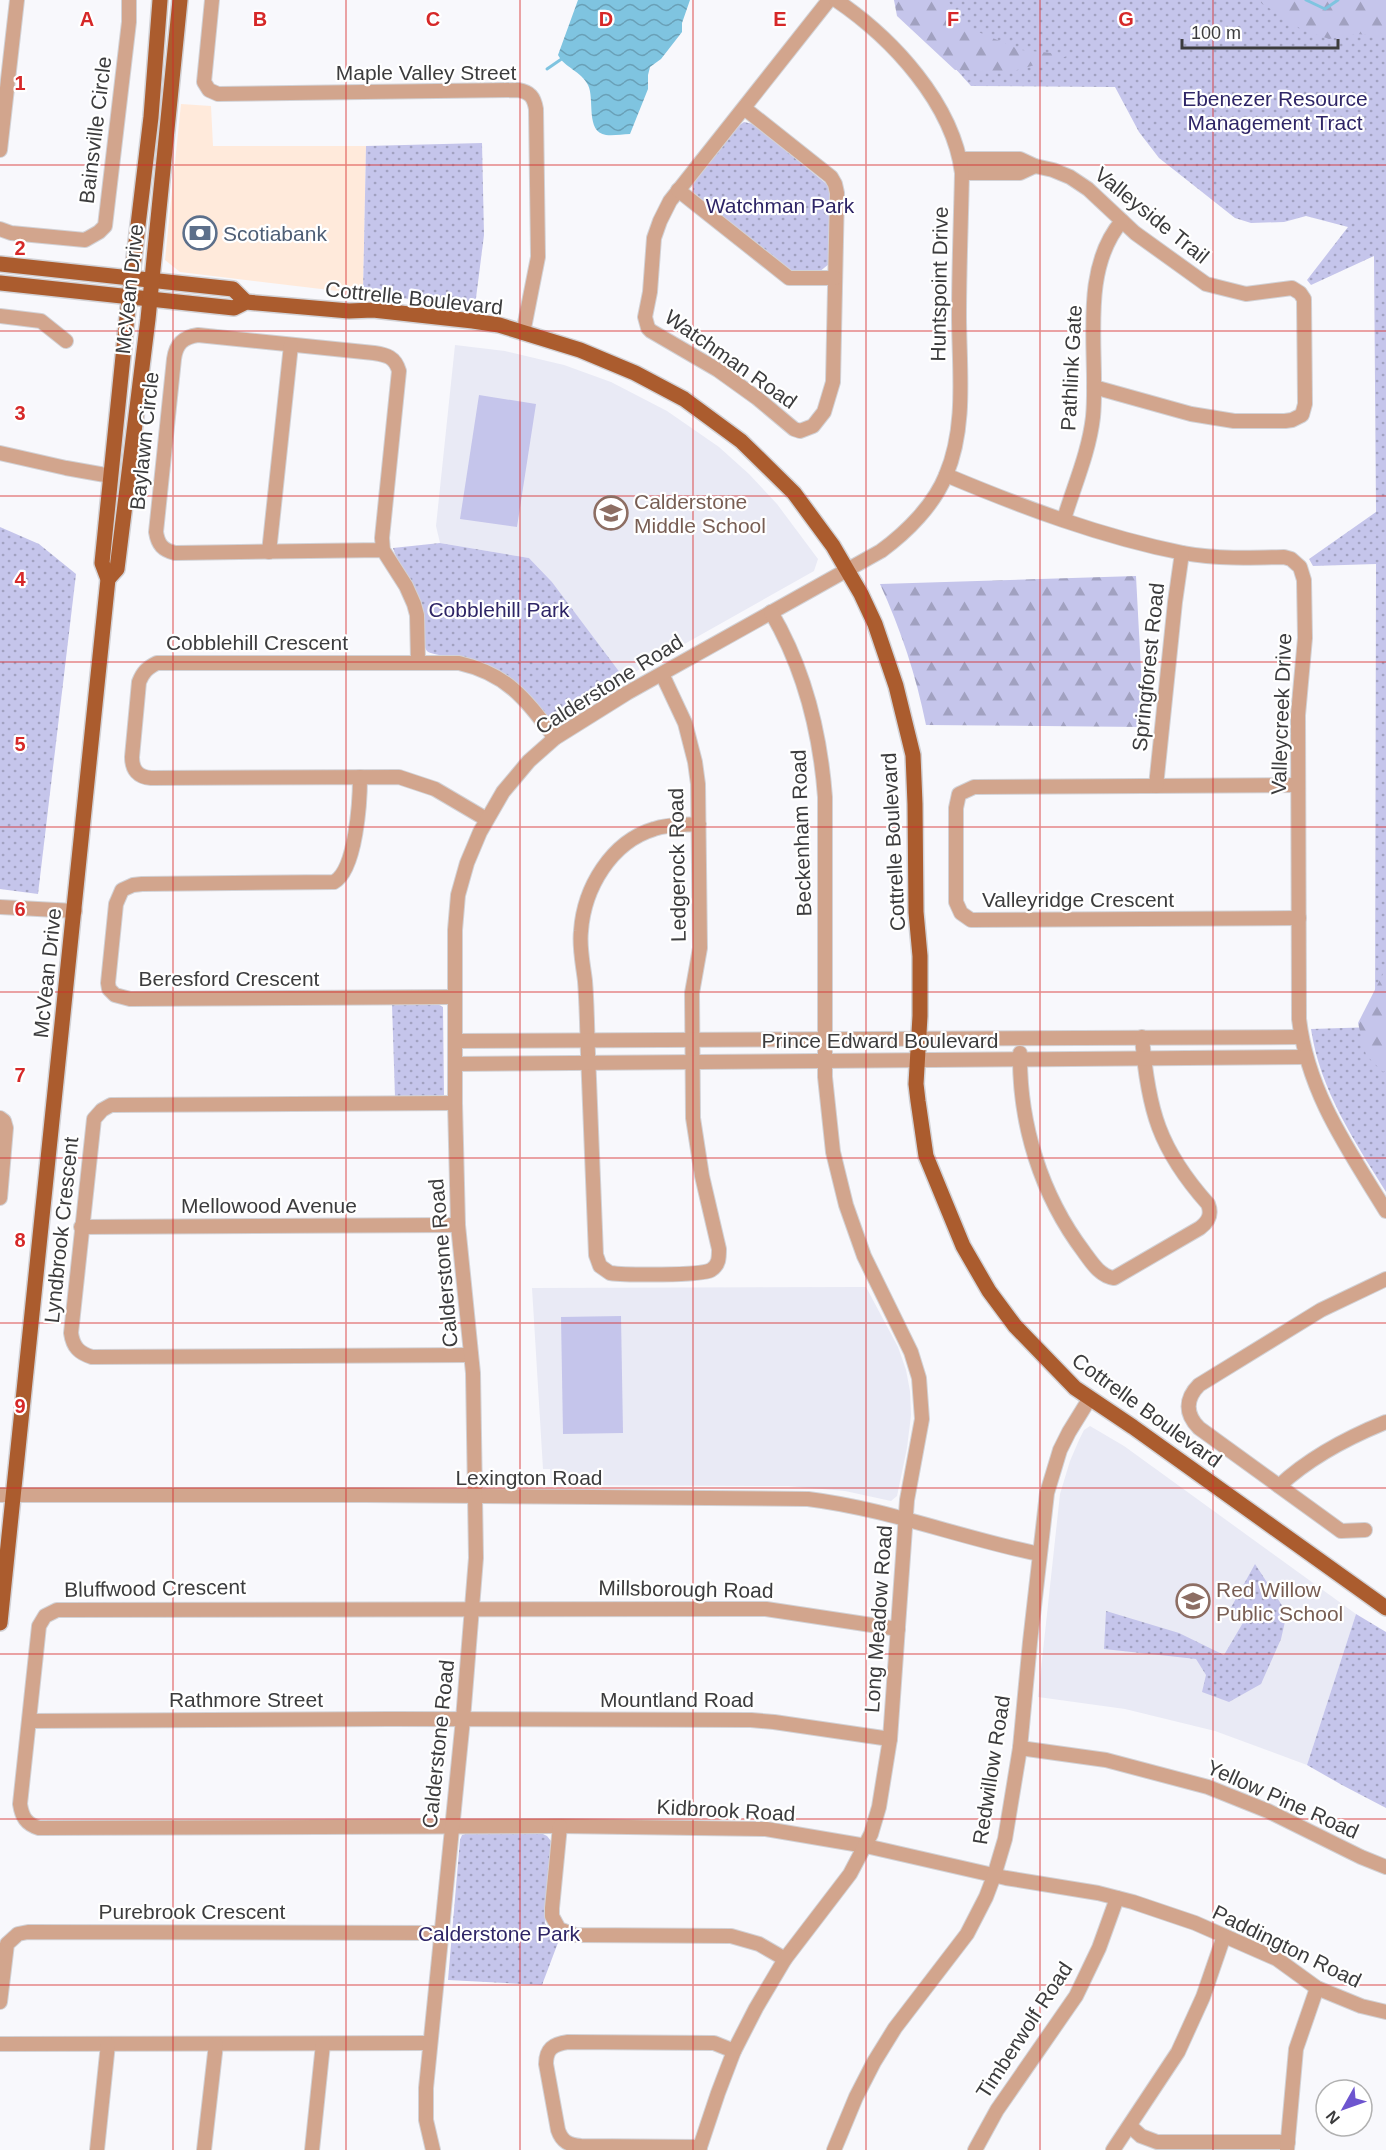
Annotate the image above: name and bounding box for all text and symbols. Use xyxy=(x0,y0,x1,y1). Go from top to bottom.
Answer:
text: A xyxy=(80,8,94,30)
text: B xyxy=(253,8,267,30)
text: C xyxy=(426,8,440,30)
text: D xyxy=(599,8,613,30)
text: E xyxy=(773,8,787,30)
text: F xyxy=(947,8,959,30)
text: G xyxy=(1118,8,1134,30)
scale bar xyxy=(1182,12,1338,50)
text: 100 m xyxy=(1191,23,1241,43)
street label: Bainsville Circle xyxy=(75,55,115,205)
street label: Maple Valley Street xyxy=(336,61,516,84)
text: 1 xyxy=(14,72,26,94)
park label: Ebenezer Resource Management Tract xyxy=(1182,87,1368,134)
street label: Valleyside Trail xyxy=(1090,162,1214,268)
park label: Watchman Park xyxy=(706,194,855,217)
street label: Huntspoint Drive xyxy=(926,206,952,362)
bank icon: Scotiabank xyxy=(182,215,218,251)
place label: Scotiabank xyxy=(223,222,327,245)
street label: McVean Drive xyxy=(111,223,147,355)
text: 2 xyxy=(14,237,26,259)
street label: Cottrelle Boulevard xyxy=(324,277,504,319)
street label: Pathlink Gate xyxy=(1056,304,1086,432)
street label: Watchman Road xyxy=(661,305,801,413)
street label: Baylawn Circle xyxy=(125,371,163,511)
text: 3 xyxy=(14,402,26,424)
place label: Calderstone Middle School xyxy=(634,490,766,537)
school or university icon: Calderstone Middle School xyxy=(593,495,629,531)
text: 4 xyxy=(14,568,26,590)
street label: Springforest Road xyxy=(1128,582,1168,752)
park label: Cobblehill Park xyxy=(428,598,570,621)
street label: Calderstone Road xyxy=(531,629,687,739)
street label: Cobblehill Crescent xyxy=(166,631,348,654)
street label: Valleycreek Drive xyxy=(1267,633,1295,795)
text: 5 xyxy=(14,733,26,755)
street label: Beckenham Road xyxy=(787,749,815,917)
street label: Cottrelle Boulevard xyxy=(877,752,909,932)
street label: Ledgerock Road xyxy=(664,788,690,942)
street label: Valleyridge Crescent xyxy=(982,888,1174,911)
text: 6 xyxy=(14,898,26,920)
street label: McVean Drive xyxy=(29,907,65,1039)
street label: Beresford Crescent xyxy=(139,967,320,990)
street label: Prince Edward Boulevard xyxy=(762,1029,998,1052)
text: 7 xyxy=(14,1064,26,1086)
street label: Lyndbrook Crescent xyxy=(40,1136,82,1324)
street label: Calderstone Road xyxy=(424,1178,462,1348)
street label: Mellowood Avenue xyxy=(181,1194,357,1217)
text: 8 xyxy=(14,1229,26,1251)
street label: Cottrelle Boulevard xyxy=(1068,1348,1226,1472)
text: 9 xyxy=(14,1395,26,1417)
street label: Lexington Road xyxy=(455,1466,603,1489)
street label: Long Meadow Road xyxy=(860,1524,896,1714)
street label: Bluffwood Crescent xyxy=(64,1575,246,1601)
street label: Millsborough Road xyxy=(598,1576,774,1602)
place label: Red Willow Public School xyxy=(1216,1578,1343,1625)
school or university icon: Red Willow Public School xyxy=(1175,1583,1211,1619)
street label: Calderstone Road xyxy=(418,1659,458,1829)
street label: Rathmore Street xyxy=(169,1688,323,1711)
street label: Mountland Road xyxy=(600,1688,754,1711)
street label: Redwillow Road xyxy=(968,1694,1014,1846)
street label: Yellow Pine Road xyxy=(1203,1755,1363,1843)
street label: Kidbrook Road xyxy=(656,1795,796,1825)
street label: Purebrook Crescent xyxy=(99,1900,286,1923)
street label: Paddington Road xyxy=(1209,1900,1365,1992)
park label: Calderstone Park xyxy=(418,1922,581,1945)
street label: Timberwolf Road xyxy=(971,1958,1077,2102)
north arrow xyxy=(1314,2078,1374,2138)
text: N xyxy=(1323,2107,1343,2127)

